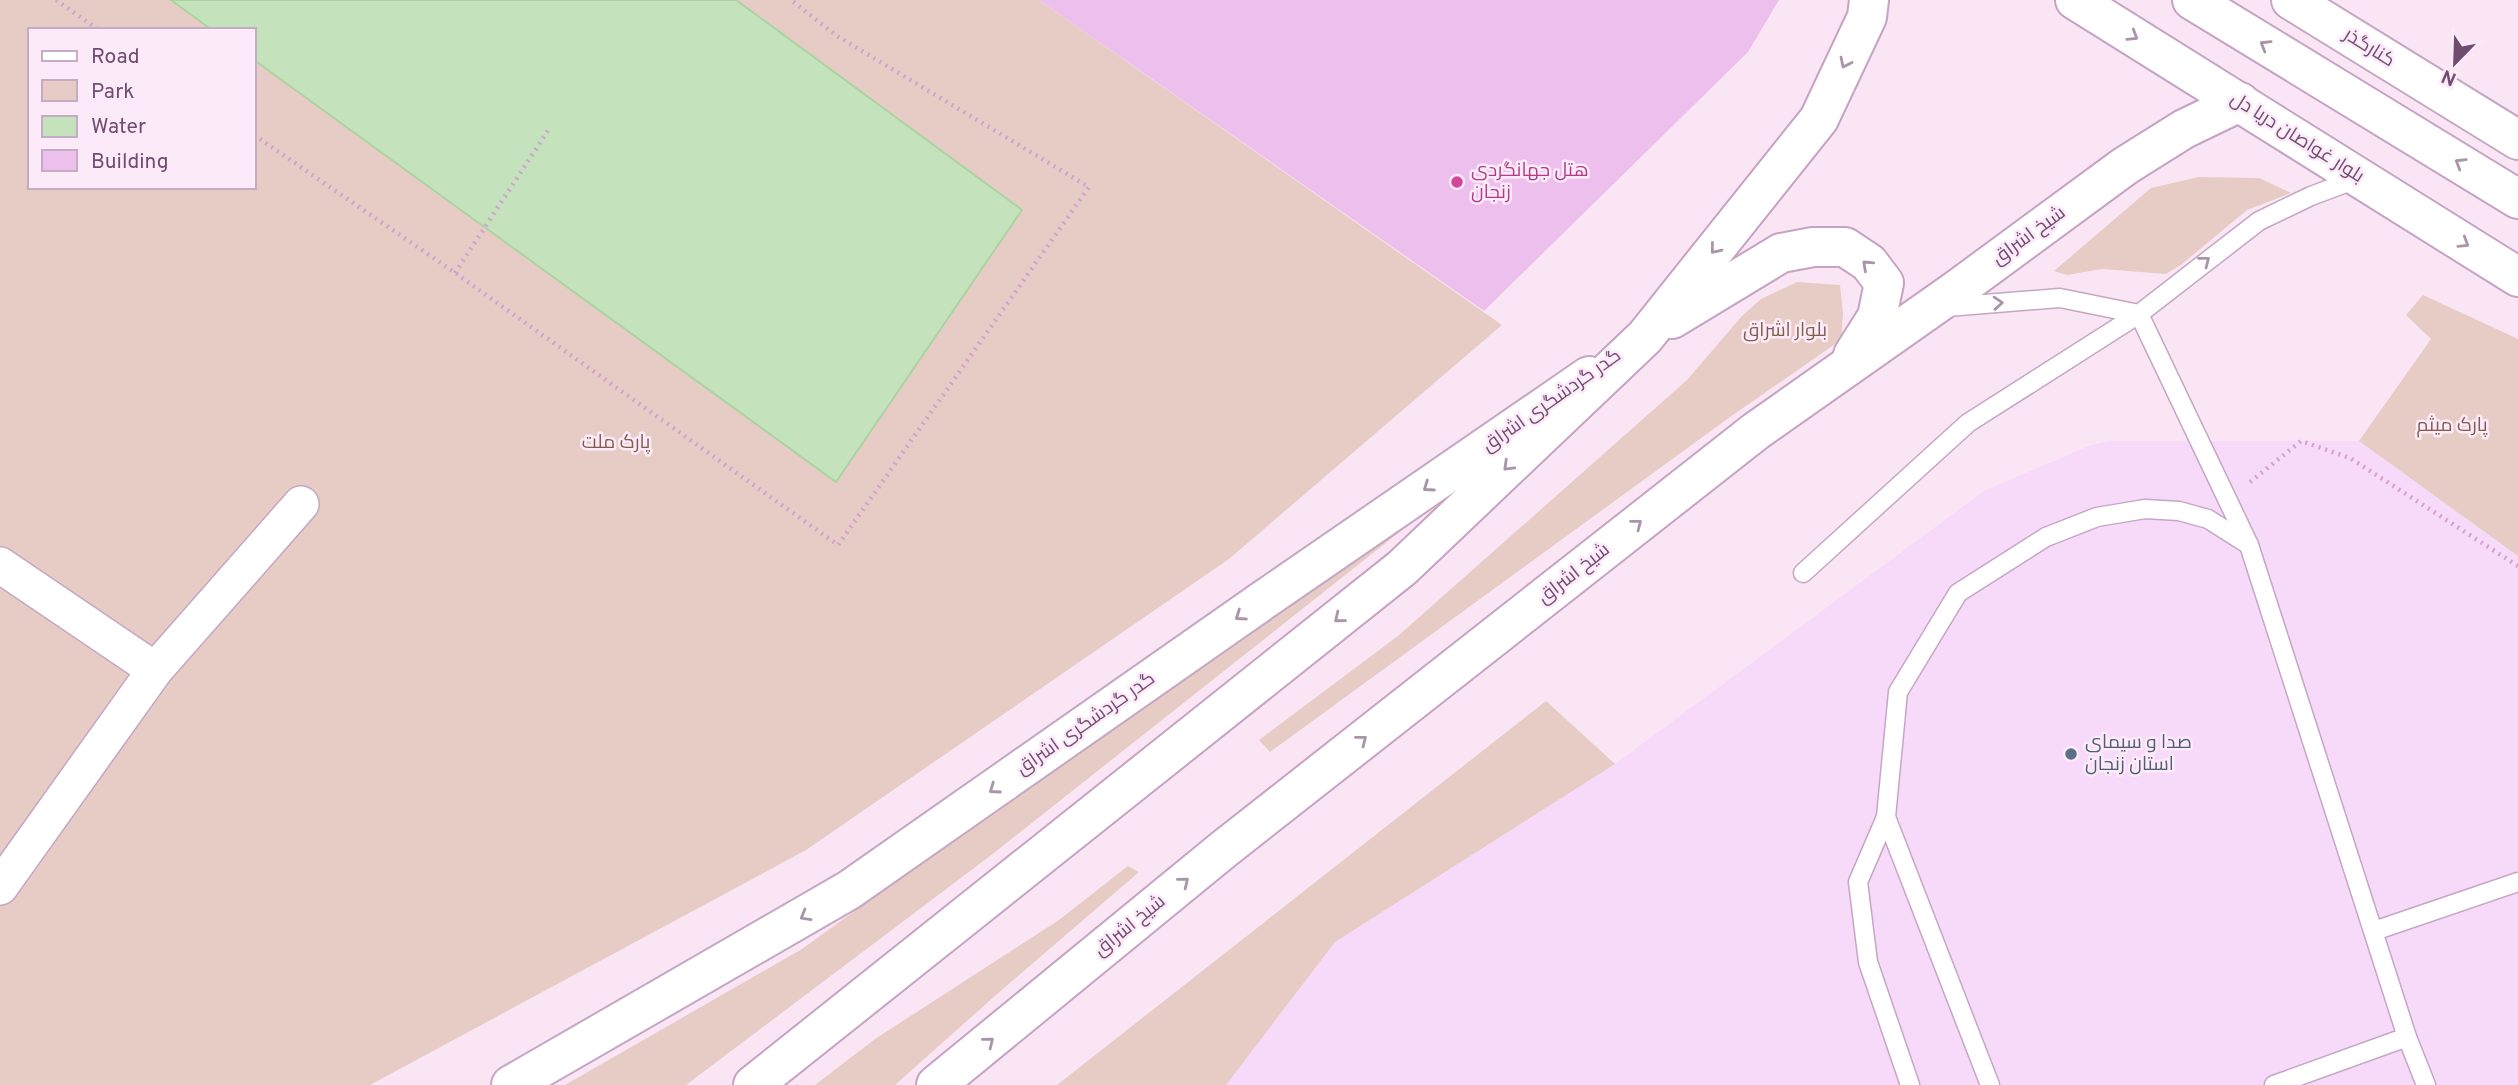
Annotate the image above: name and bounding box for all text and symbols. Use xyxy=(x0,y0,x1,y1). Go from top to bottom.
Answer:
street label: کنارگذر xyxy=(2338,22,2399,73)
one-way arrow xyxy=(2126,27,2139,40)
legend xyxy=(28,28,256,189)
north arrow xyxy=(2420,28,2490,98)
one-way arrow xyxy=(2260,40,2273,53)
text: Road xyxy=(91,44,140,71)
one-way arrow xyxy=(1839,56,1853,68)
text: N xyxy=(2438,63,2460,91)
text: Park xyxy=(91,79,134,106)
street label: بلوار غواصان دریا دل xyxy=(2226,87,2368,189)
text: Water xyxy=(91,114,146,141)
text: Building xyxy=(91,149,169,176)
place label: هتل جهانگردی زنجان xyxy=(1471,159,1589,205)
one-way arrow xyxy=(2454,159,2467,172)
marker: هتل جهانگردی زنجان xyxy=(1449,174,1465,190)
street label: شیخ اشراق xyxy=(1987,201,2071,271)
one-way arrow xyxy=(2456,235,2469,248)
one-way arrow xyxy=(1711,241,1724,253)
one-way arrow xyxy=(2196,257,2209,269)
one-way arrow xyxy=(1862,260,1875,273)
one-way arrow xyxy=(1992,296,2003,311)
park label: بلوار اشراق xyxy=(1743,319,1827,343)
street label: گدر گردشگری اشراق xyxy=(1478,344,1626,458)
park label: پارک میثم xyxy=(2417,414,2487,438)
park label: پارک ملت xyxy=(582,431,650,455)
one-way arrow xyxy=(1503,457,1516,470)
one-way arrow xyxy=(1423,479,1436,491)
one-way arrow xyxy=(1629,520,1642,532)
street label: شیخ اشراق xyxy=(1533,538,1615,610)
one-way arrow xyxy=(1235,608,1248,620)
one-way arrow xyxy=(1335,610,1348,622)
street label: گدر گردشگری اشراق xyxy=(1012,667,1160,781)
place label: صدا و سیمای استان زنجان xyxy=(2085,731,2192,777)
one-way arrow xyxy=(1354,736,1367,749)
marker: صدا و سیمای استان زنجان xyxy=(2063,746,2079,762)
one-way arrow xyxy=(989,781,1002,793)
one-way arrow xyxy=(1175,878,1188,890)
street label: شیخ اشراق xyxy=(1089,890,1171,962)
one-way arrow xyxy=(800,908,813,921)
one-way arrow xyxy=(981,1037,993,1050)

